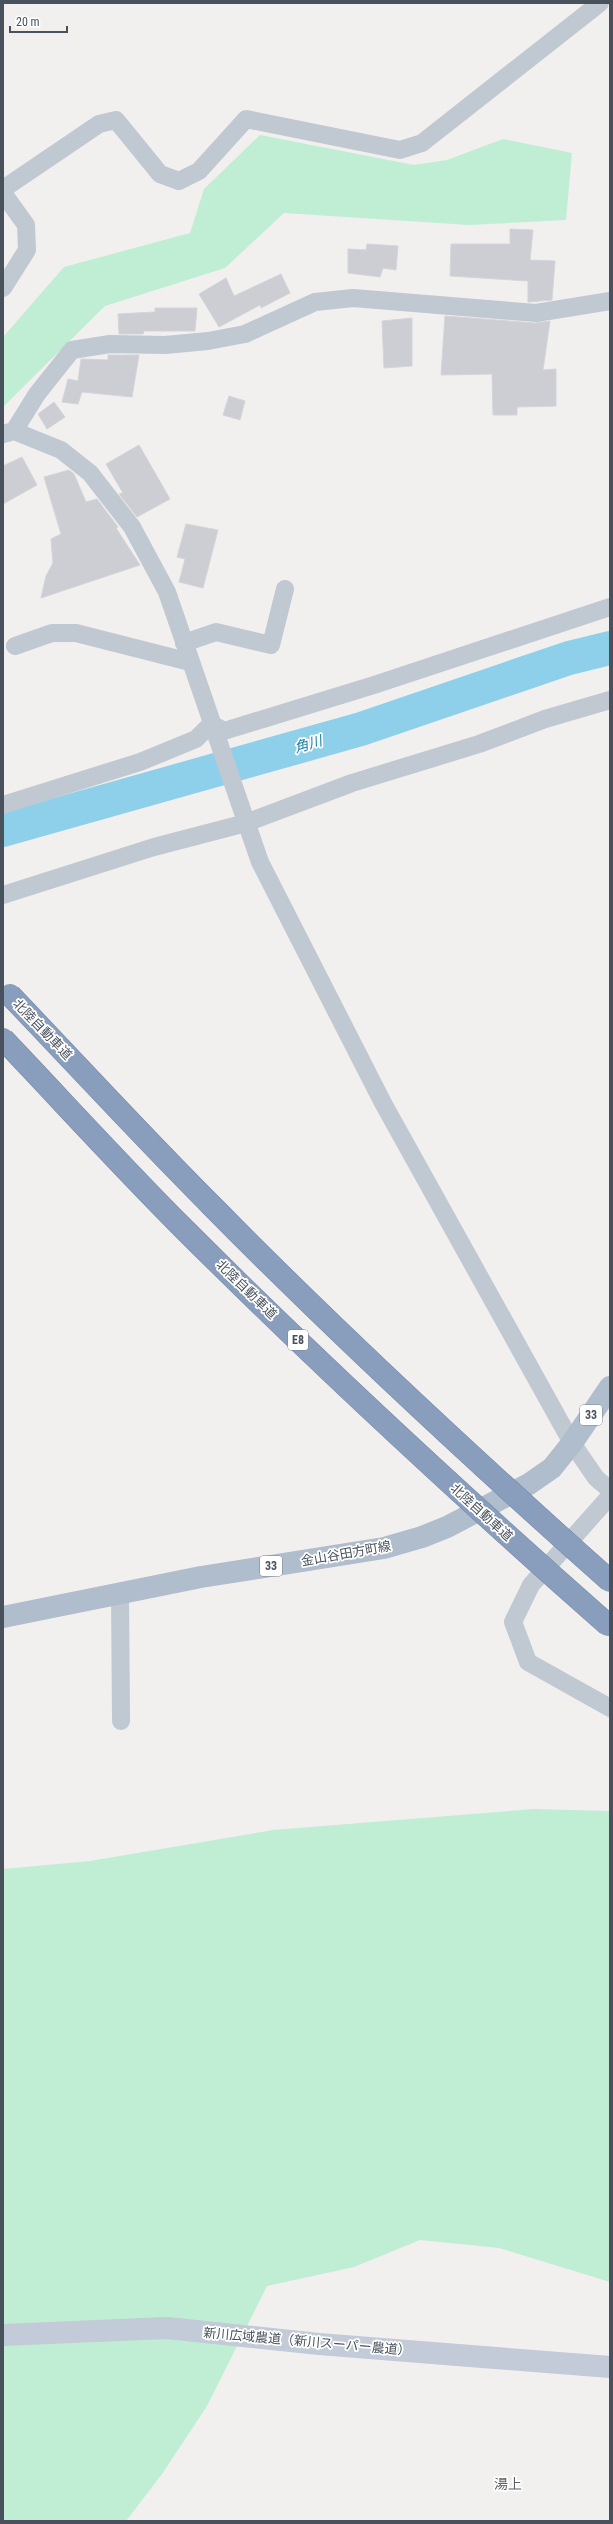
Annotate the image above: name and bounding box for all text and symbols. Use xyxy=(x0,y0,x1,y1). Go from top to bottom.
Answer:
scale bar xyxy=(10,8,67,34)
text: 20 m xyxy=(16,15,40,29)
water label: 角川 xyxy=(292,732,326,756)
street label: 北陸自動車道 xyxy=(10,996,75,1063)
street label: 北陸自動車道 xyxy=(213,1257,280,1322)
road number: E8 xyxy=(288,1330,308,1350)
road number: 33 xyxy=(580,1405,602,1425)
street label: 北陸自動車道 xyxy=(448,1481,516,1544)
street label: 金山谷田方町線 xyxy=(300,1538,392,1569)
road number: 33 xyxy=(260,1556,282,1576)
street label: 新川広域農道（新川スーパー農道） xyxy=(203,2325,411,2358)
district label: 湯上 xyxy=(494,2476,522,2492)

